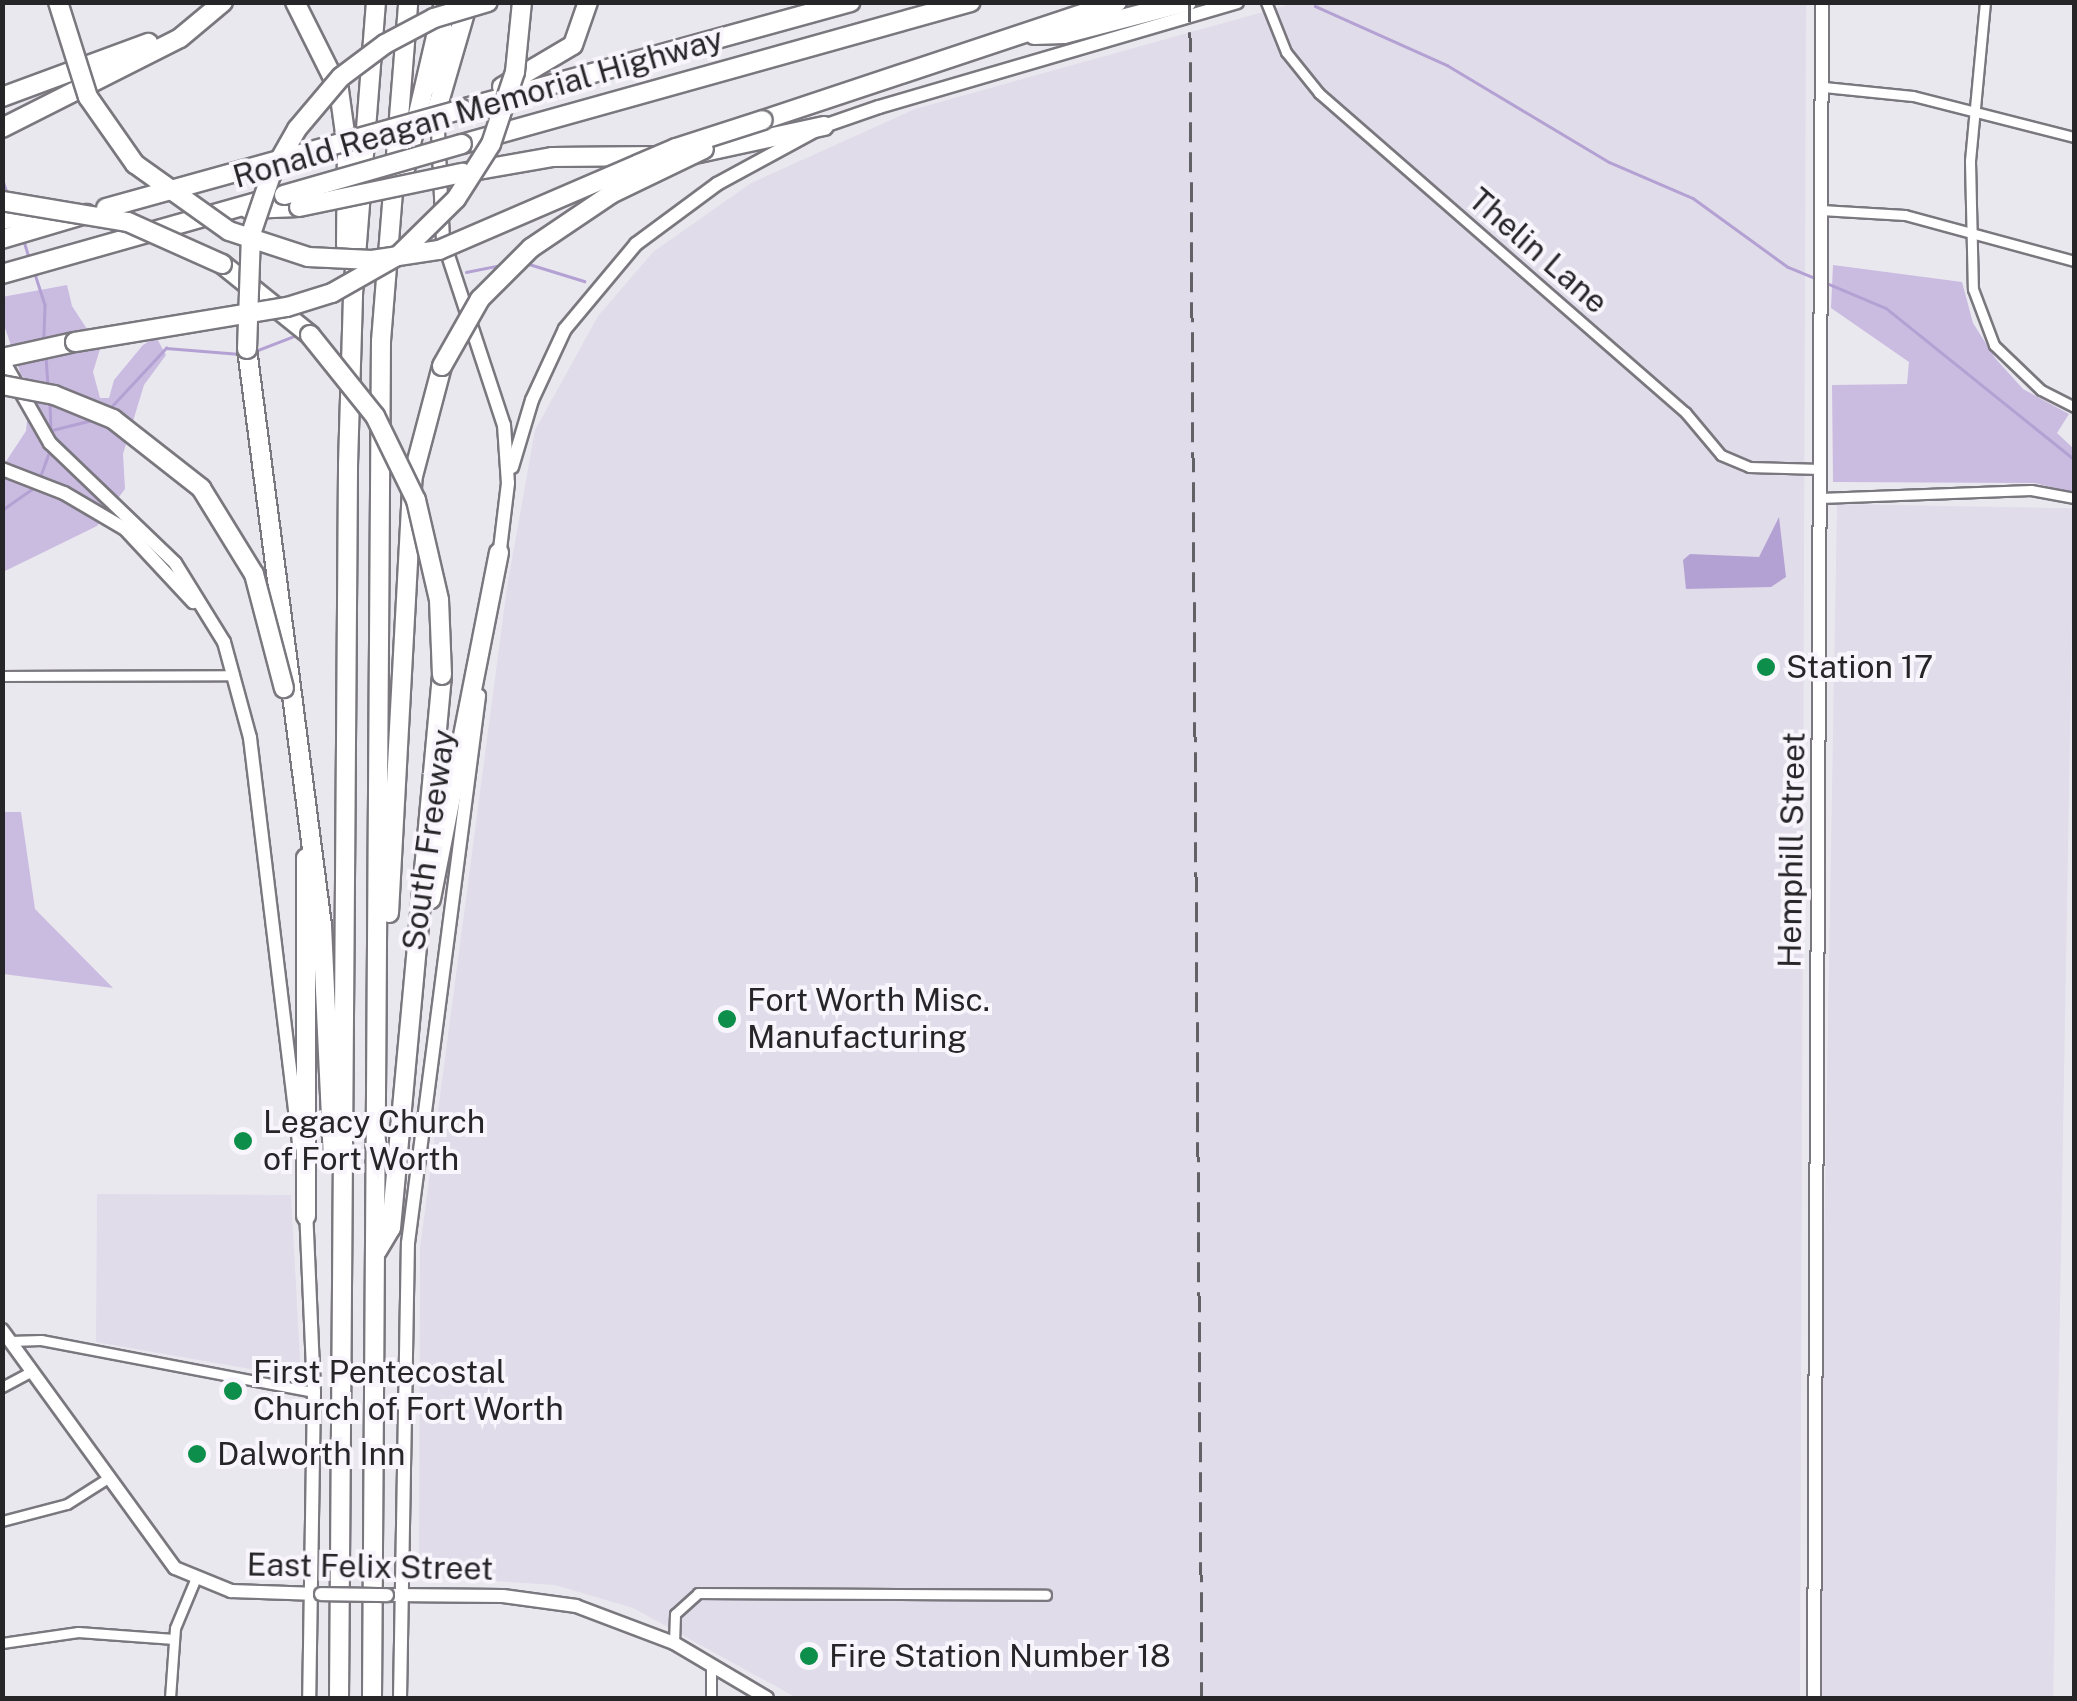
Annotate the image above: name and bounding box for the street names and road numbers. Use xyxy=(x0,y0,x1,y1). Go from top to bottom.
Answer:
street label: Ronald Reagan Memorial Highway xyxy=(229,20,727,196)
street label: Thelin Lane xyxy=(1461,180,1615,322)
street label: South Freeway xyxy=(394,727,464,953)
street label: Hemphill Street xyxy=(1771,732,1813,968)
street label: East Felix Street xyxy=(246,1546,494,1588)

